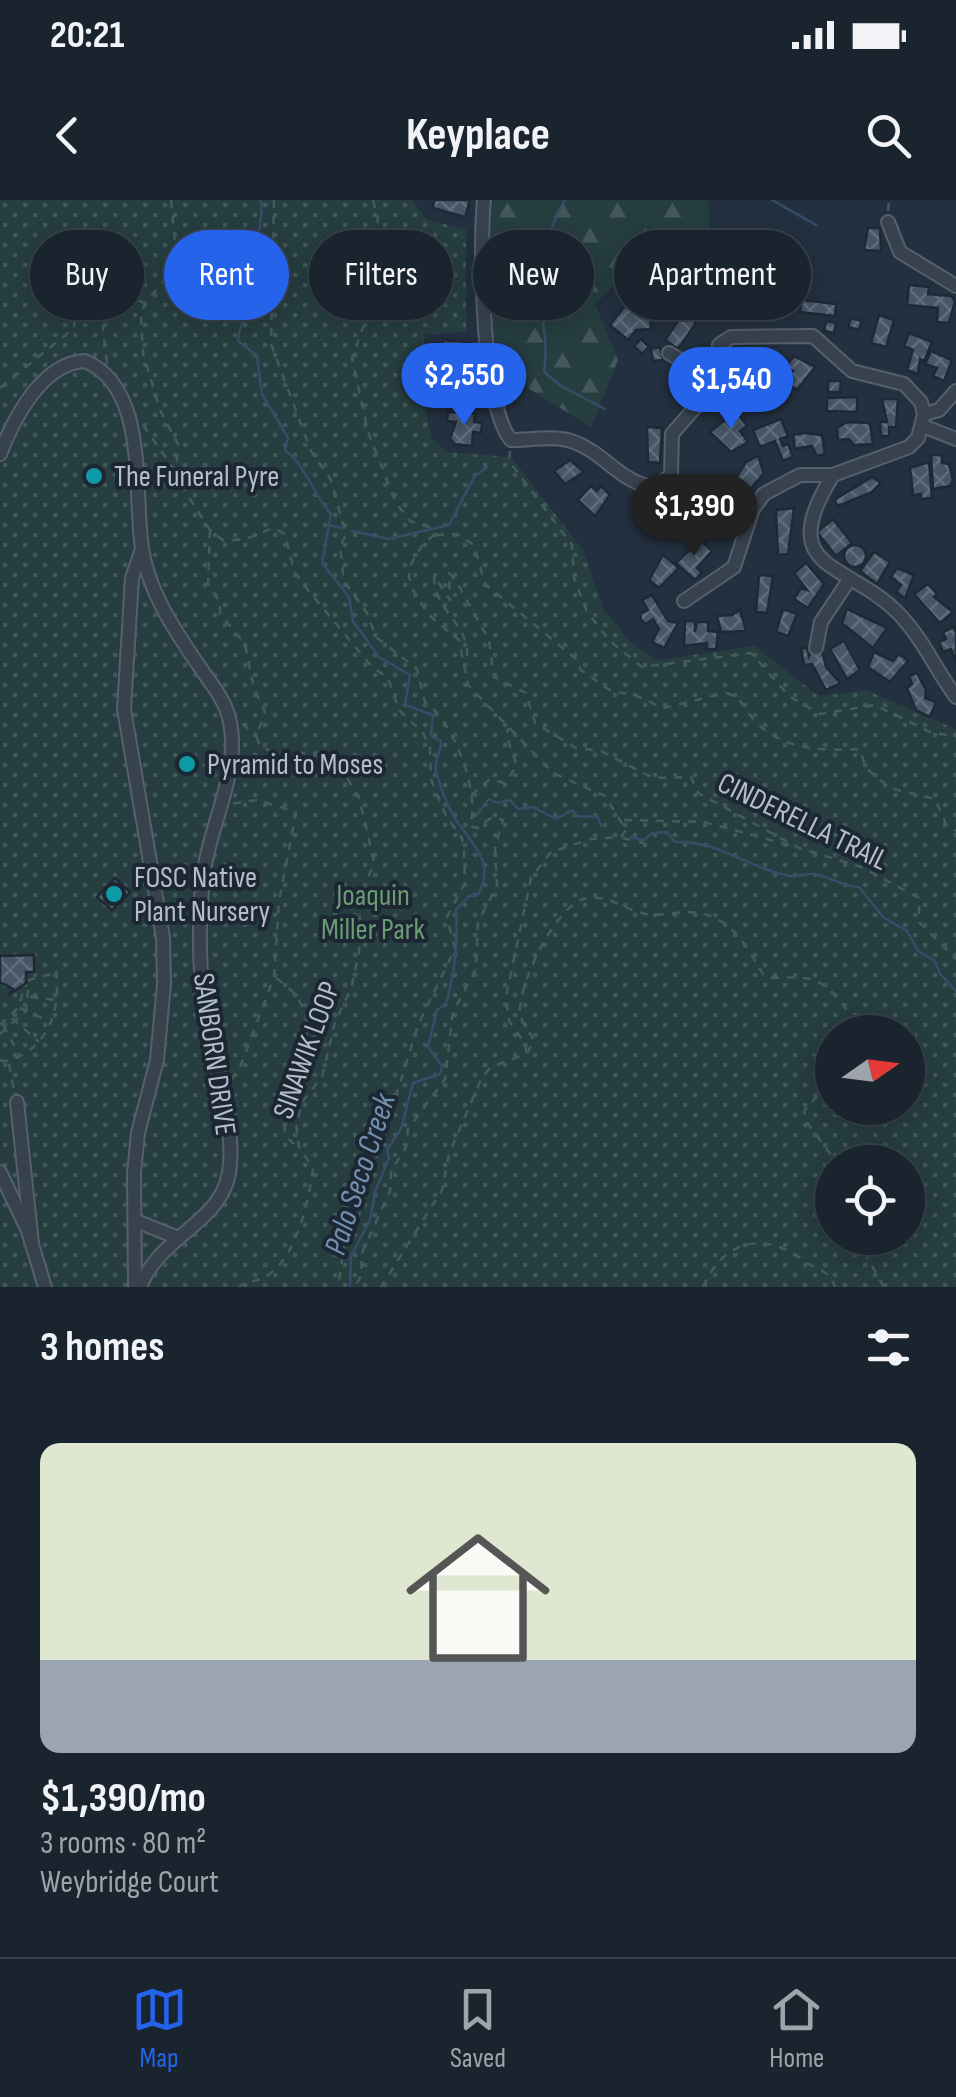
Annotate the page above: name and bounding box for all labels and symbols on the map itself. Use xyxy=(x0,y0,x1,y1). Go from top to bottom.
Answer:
pin: $2,550 xyxy=(383,343,545,428)
pin: $1,540 xyxy=(650,347,812,432)
place label: The Funeral Pyre xyxy=(114,459,279,495)
marker: The Funeral Pyre xyxy=(83,465,105,487)
pin: $1,390 xyxy=(613,474,775,559)
place label: Pyramid to Moses xyxy=(207,747,383,783)
marker: Pyramid to Moses xyxy=(176,753,198,775)
street label: CINDERELLA TRAIL xyxy=(711,765,894,879)
place label: FOSC Native Plant Nursery xyxy=(134,860,270,930)
park label: Joaquin Miller Park xyxy=(321,878,425,948)
marker: FOSC Native Plant Nursery xyxy=(103,883,125,905)
street label: SANBORN DRIVE xyxy=(185,971,243,1138)
street label: SINAWIK LOOP xyxy=(266,977,348,1124)
north arrow xyxy=(815,1015,925,1125)
water label: Palo Seco Creek xyxy=(316,1088,405,1260)

